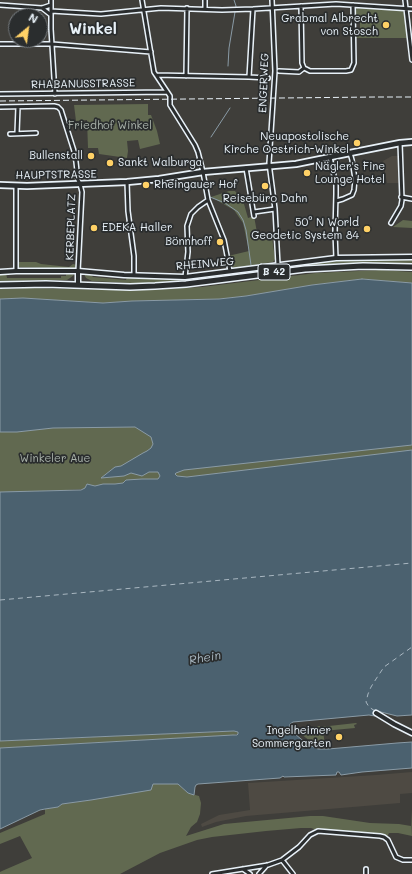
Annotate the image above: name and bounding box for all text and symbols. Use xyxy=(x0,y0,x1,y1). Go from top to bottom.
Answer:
north arrow xyxy=(8,8,48,48)
text: N xyxy=(26,9,41,27)
place label: Grabmal Albrecht von Stosch xyxy=(281,12,378,38)
district label: Winkel xyxy=(69,20,117,38)
marker: Grabmal Albrecht von Stosch xyxy=(381,20,391,30)
street label: ENGERWEG xyxy=(256,53,272,113)
street label: RHABANUSSTRASSE xyxy=(31,76,135,92)
park label: Friedhof Winkel xyxy=(68,119,152,133)
place label: Neuapostolische Kirche Oestrich-Winkel xyxy=(224,130,349,156)
marker: Neuapostolische Kirche Oestrich-Winkel xyxy=(352,138,362,148)
place label: Bullenstall xyxy=(29,149,83,163)
marker: Bullenstall xyxy=(86,151,96,161)
place label: Sankt Walburga xyxy=(118,156,202,170)
marker: Sankt Walburga xyxy=(105,158,115,168)
place label: Nägler's Fine Lounge Hotel xyxy=(315,160,385,186)
street label: HAUPTSTRASSE xyxy=(15,168,97,182)
marker: Nägler's Fine Lounge Hotel xyxy=(302,168,312,178)
place label: Rheingauer Hof xyxy=(154,178,237,192)
marker: Rheingauer Hof xyxy=(141,180,151,190)
marker: Reisebüro Dahn xyxy=(260,181,270,191)
place label: Reisebüro Dahn xyxy=(223,192,307,206)
street label: KERBEPLATZ xyxy=(63,193,79,261)
place label: 50° N World Geodetic System 84 xyxy=(251,216,359,242)
place label: EDEKA Haller xyxy=(102,221,173,235)
marker: EDEKA Haller xyxy=(89,223,99,233)
marker: 50° N World Geodetic System 84 xyxy=(362,224,372,234)
place label: Bönnhoff xyxy=(165,235,212,249)
marker: Bönnhoff xyxy=(215,237,225,247)
street label: RHEINWEG xyxy=(175,255,235,273)
road number: B 42 xyxy=(258,264,290,280)
park label: Winkeler Aue xyxy=(20,452,90,466)
water label: Rhein xyxy=(188,648,222,668)
place label: Ingelheimer Sommergarten xyxy=(252,724,331,750)
marker: Ingelheimer Sommergarten xyxy=(334,732,344,742)

